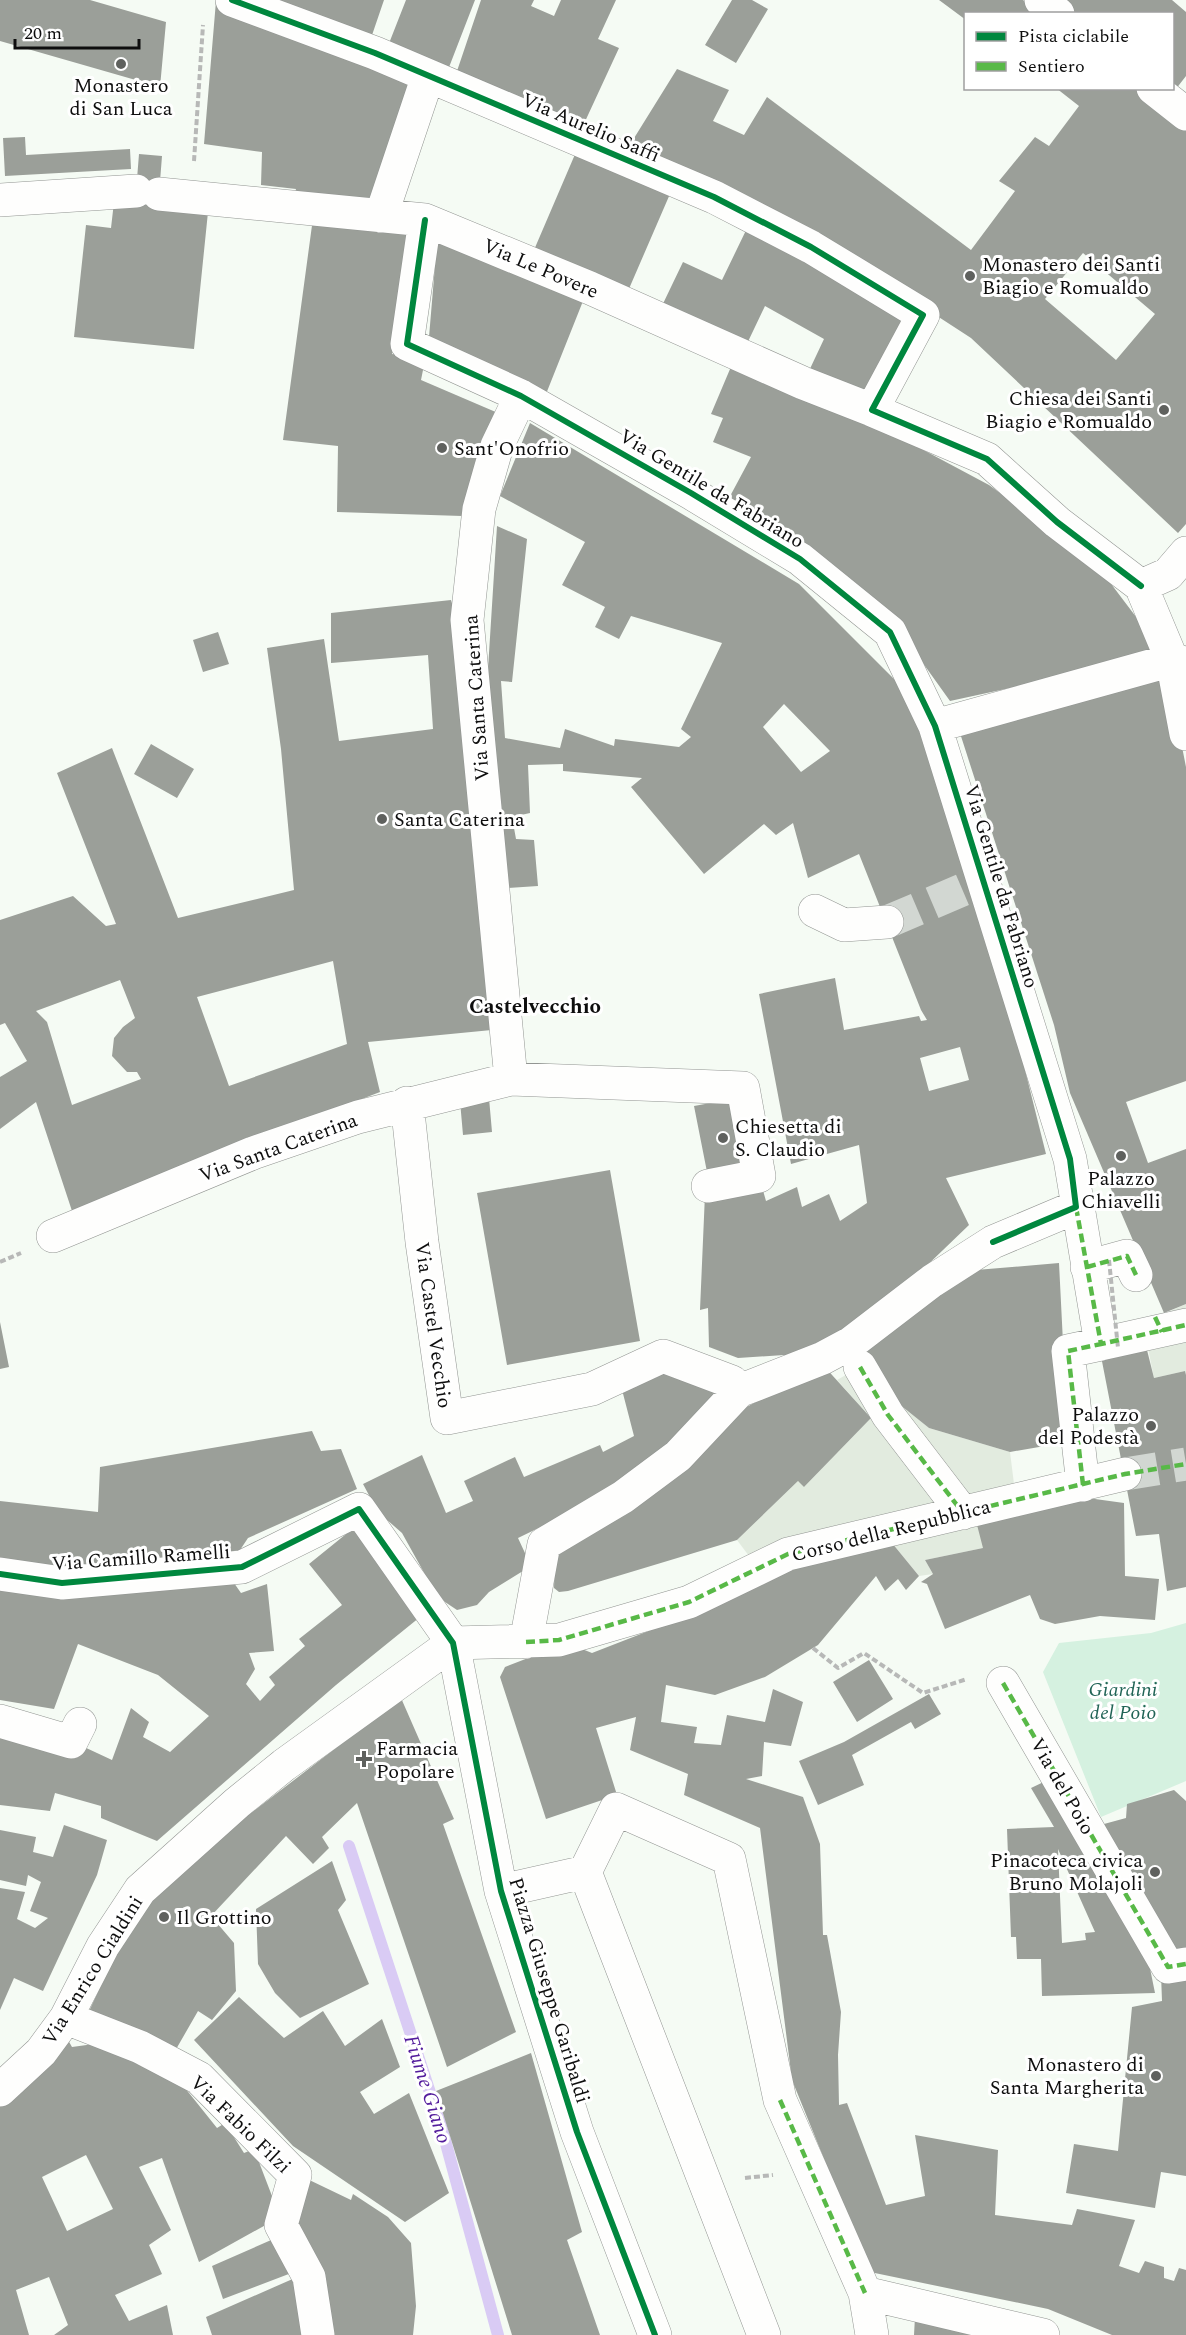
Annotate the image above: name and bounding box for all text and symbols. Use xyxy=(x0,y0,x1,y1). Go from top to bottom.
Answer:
scale bar xyxy=(15,12,140,50)
legend xyxy=(964,12,1174,90)
text: 20 m xyxy=(24,20,62,47)
text: Pista ciclabile xyxy=(1018,23,1129,50)
text: Sentiero xyxy=(1018,53,1085,80)
marker: Monastero di San Luca xyxy=(114,57,128,71)
place label: Monastero di San Luca xyxy=(69,71,173,124)
street label: Via Aurelio Saffi xyxy=(517,85,664,171)
street label: Via Le Povere xyxy=(478,231,603,307)
place label: Monastero dei Santi Biagio e Romualdo xyxy=(982,250,1160,303)
marker: Monastero dei Santi Biagio e Romualdo xyxy=(963,269,977,283)
place label: Chiesa dei Santi Biagio e Romualdo xyxy=(985,384,1152,437)
marker: Chiesa dei Santi Biagio e Romualdo xyxy=(1157,403,1171,417)
street label: Via Gentile da Fabriano xyxy=(613,422,810,556)
place label: Sant'Onofrio xyxy=(454,434,569,464)
marker: Sant'Onofrio xyxy=(435,441,449,455)
street label: Via Santa Caterina xyxy=(456,614,498,782)
street label: Via Gentile da Fabriano xyxy=(956,781,1046,992)
place label: Santa Caterina xyxy=(394,805,525,835)
marker: Santa Caterina xyxy=(375,812,389,826)
district label: Castelvecchio xyxy=(469,991,601,1023)
street label: Via Santa Caterina xyxy=(195,1105,362,1191)
place label: Chiesetta di S. Claudio xyxy=(735,1112,842,1165)
marker: Chiesetta di S. Claudio xyxy=(716,1131,730,1145)
marker: Palazzo Chiavelli xyxy=(1114,1149,1128,1163)
place label: Palazzo Chiavelli xyxy=(1081,1164,1161,1217)
street label: Via Castel Vecchio xyxy=(407,1240,460,1410)
place label: Palazzo del Podestà xyxy=(1038,1400,1139,1453)
marker: Palazzo del Podestà xyxy=(1144,1419,1158,1433)
street label: Corso della Repubblica xyxy=(788,1492,994,1570)
street label: Via Camillo Ramelli xyxy=(51,1537,231,1579)
park label: Giardini del Poio xyxy=(1088,1675,1158,1728)
street label: Via del Poio xyxy=(1022,1732,1102,1841)
place label: Farmacia Popolare xyxy=(376,1734,458,1787)
marker: Farmacia Popolare xyxy=(357,1752,371,1766)
place label: Pinacoteca civica Bruno Molajoli xyxy=(990,1846,1143,1899)
marker: Pinacoteca civica Bruno Molajoli xyxy=(1148,1865,1162,1879)
street label: Piazza Giuseppe Garibaldi xyxy=(500,1874,598,2107)
street label: Via Enrico Cialdini xyxy=(35,1890,151,2051)
place label: Il Grottino xyxy=(176,1903,272,1933)
marker: Il Grottino xyxy=(157,1910,171,1924)
water label: Fiume Giano xyxy=(394,2031,460,2148)
place label: Monastero di Santa Margherita xyxy=(990,2050,1144,2103)
street label: Via Fabio Filzi xyxy=(183,2069,298,2181)
marker: Monastero di Santa Margherita xyxy=(1149,2069,1163,2083)

